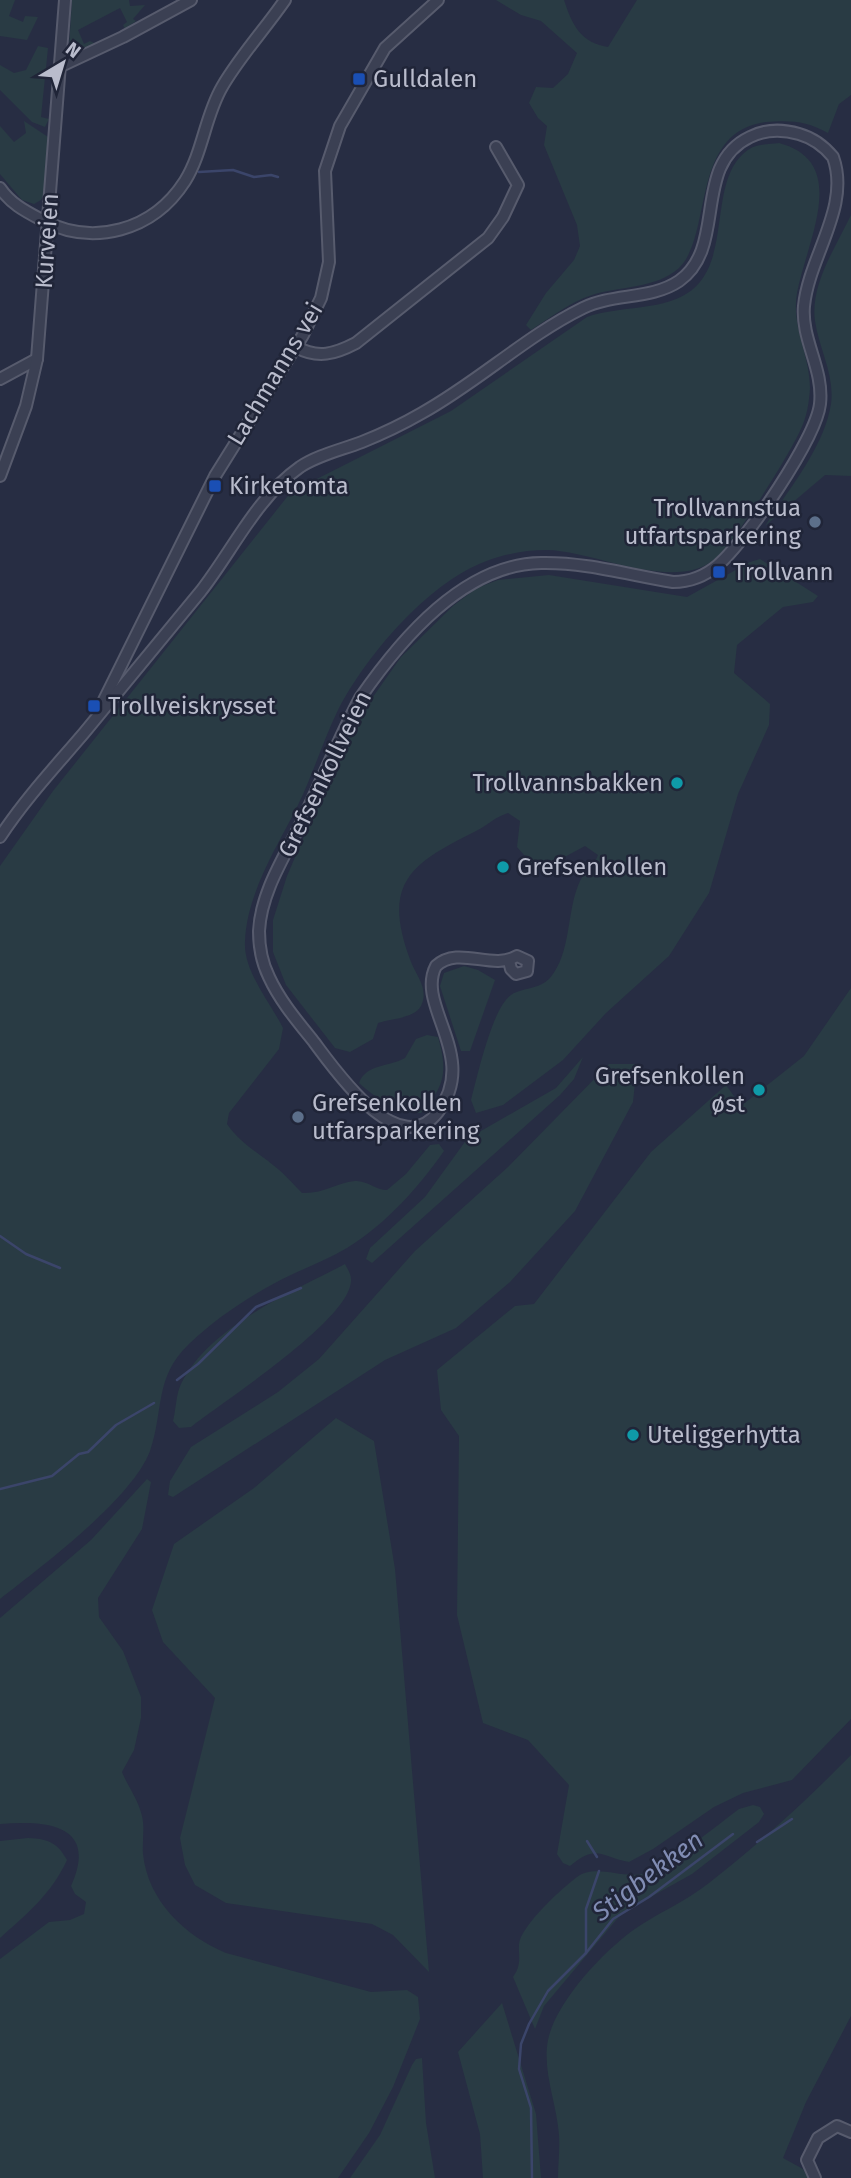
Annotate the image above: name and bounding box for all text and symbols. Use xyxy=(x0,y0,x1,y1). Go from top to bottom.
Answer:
north arrow xyxy=(28,28,98,98)
text: N xyxy=(61,37,85,63)
place label: Gulldalen xyxy=(373,65,477,93)
marker: Gulldalen xyxy=(351,71,367,87)
street label: Kurveien xyxy=(30,192,64,290)
street label: Lachmanns vei xyxy=(221,298,329,450)
place label: Kirketomta xyxy=(229,472,349,500)
marker: Kirketomta xyxy=(207,478,223,494)
place label: Trollvannstua utfartsparkering xyxy=(625,494,802,550)
marker: Trollvannstua utfartsparkering xyxy=(807,514,823,530)
place label: Trollvann xyxy=(733,558,834,586)
marker: Trollvann xyxy=(711,564,727,580)
street label: Grefsenkollveien xyxy=(273,686,377,862)
place label: Trollveiskrysset xyxy=(108,692,276,720)
marker: Trollveiskrysset xyxy=(86,698,102,714)
place label: Trollvannsbakken xyxy=(473,769,663,797)
marker: Trollvannsbakken xyxy=(669,775,685,791)
place label: Grefsenkollen xyxy=(517,853,667,881)
marker: Grefsenkollen xyxy=(495,859,511,875)
place label: Grefsenkollen øst xyxy=(595,1062,745,1118)
marker: Grefsenkollen øst xyxy=(751,1082,767,1098)
place label: Grefsenkollen utfarsparkering xyxy=(312,1089,480,1145)
marker: Grefsenkollen utfarsparkering xyxy=(290,1109,306,1125)
place label: Uteliggerhytta xyxy=(647,1421,801,1449)
marker: Uteliggerhytta xyxy=(625,1427,641,1443)
water label: Stigbekken xyxy=(586,1824,710,1928)

